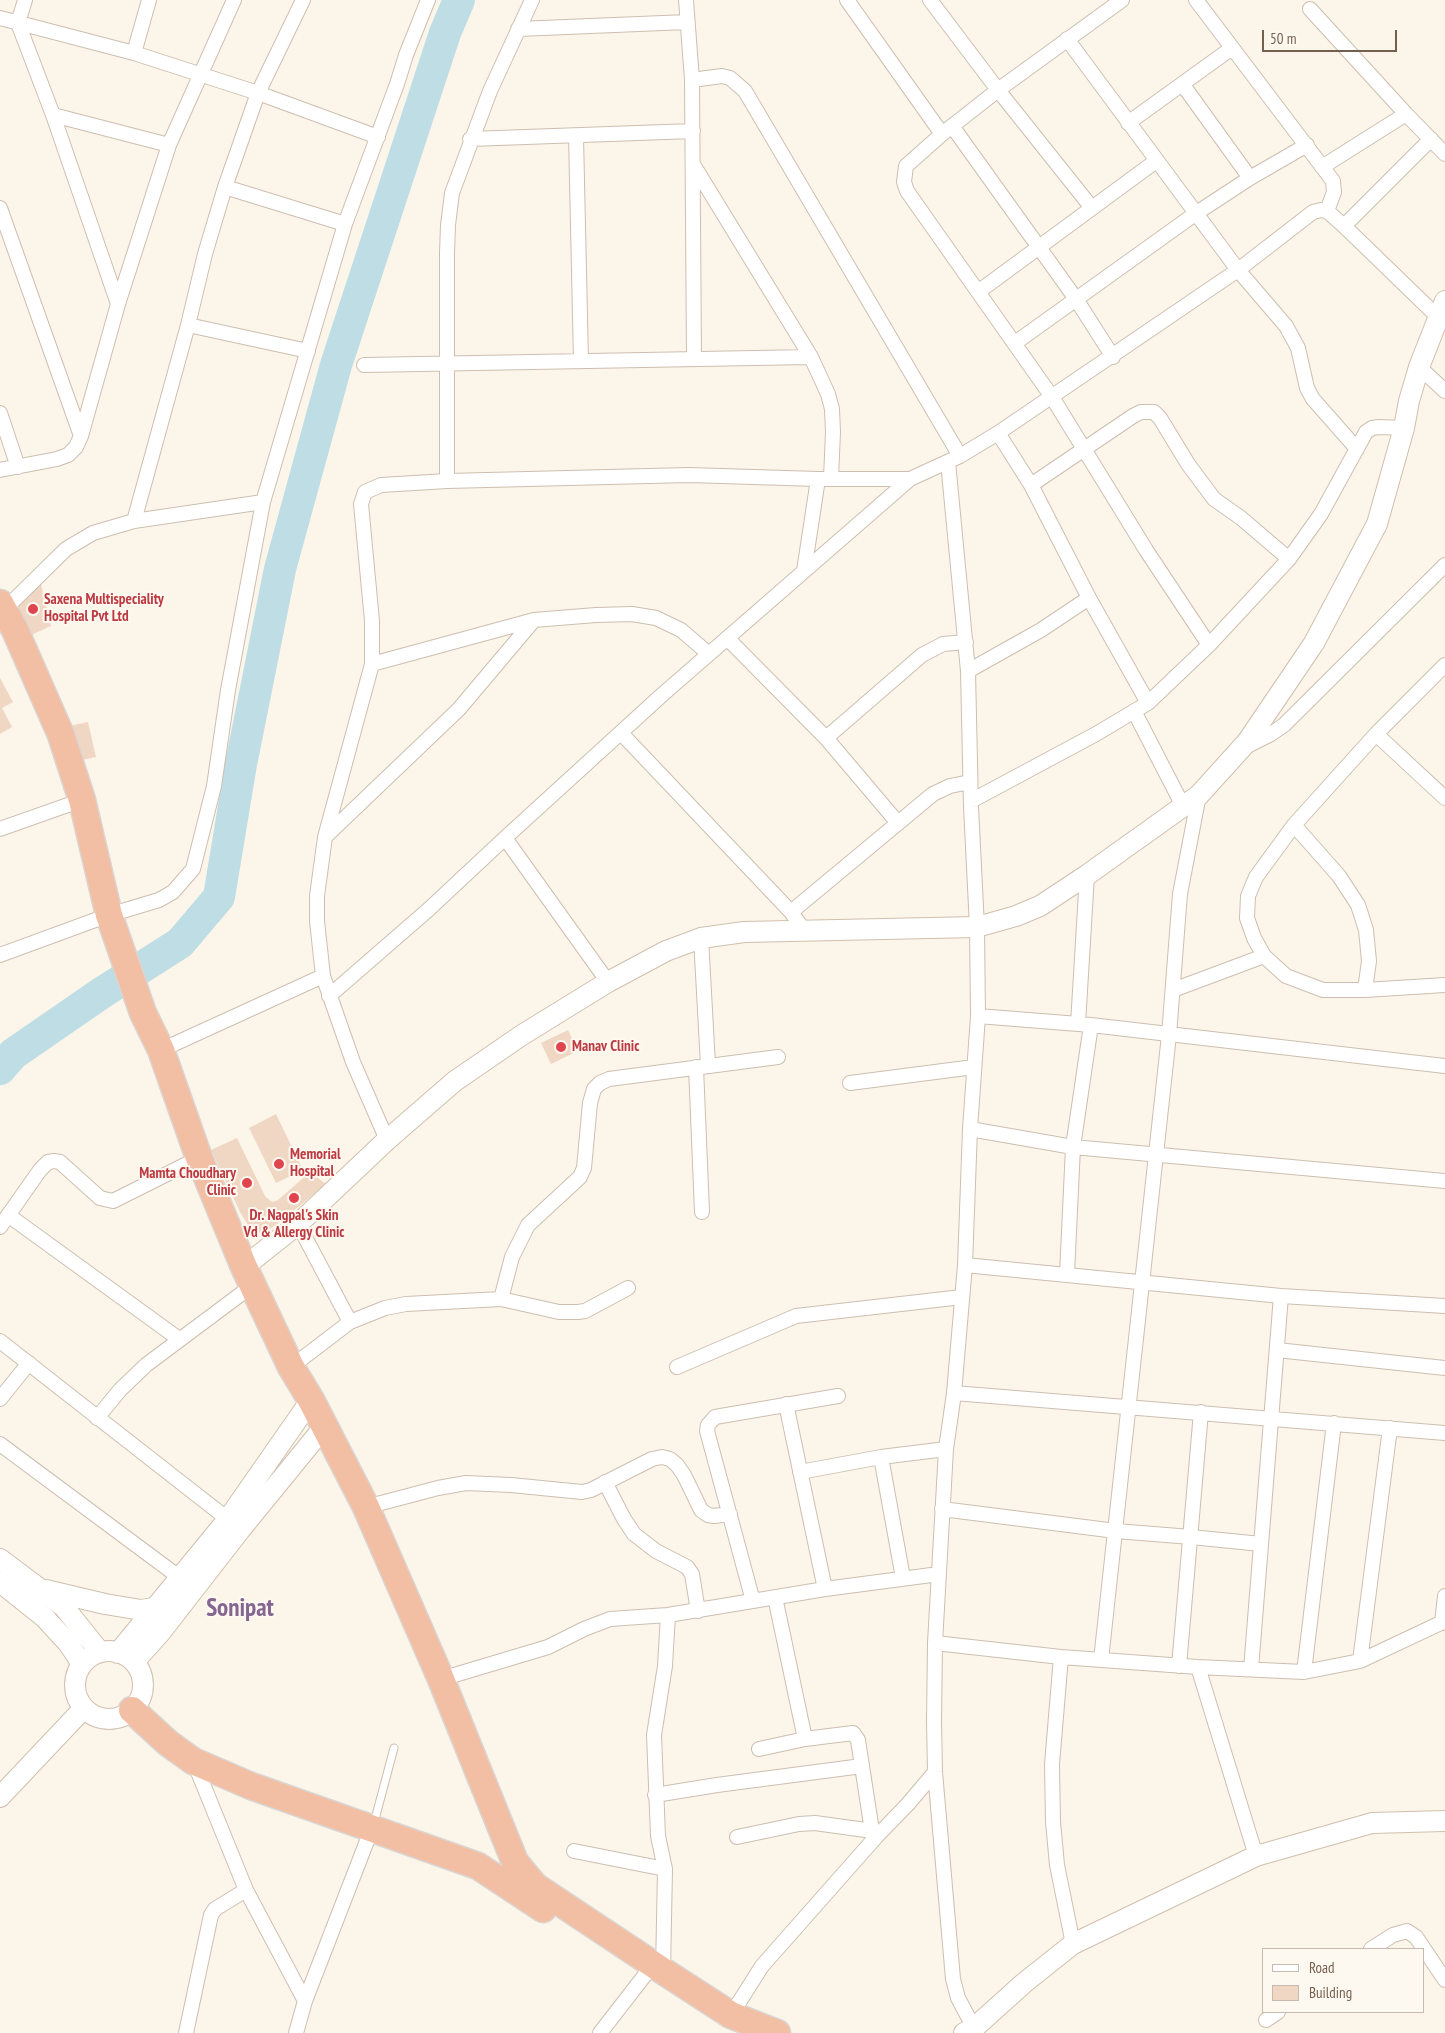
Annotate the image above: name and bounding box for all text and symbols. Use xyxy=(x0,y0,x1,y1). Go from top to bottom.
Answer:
scale bar xyxy=(1265,20,1400,52)
text: 50 m xyxy=(1270,29,1296,48)
place label: Saxena Multispeciality Hospital Pvt Ltd xyxy=(44,591,164,626)
marker: Saxena Multispeciality Hospital Pvt Ltd xyxy=(26,602,40,616)
place label: Manav Clinic xyxy=(572,1038,639,1056)
marker: Manav Clinic xyxy=(554,1040,568,1054)
place label: Memorial Hospital xyxy=(290,1146,341,1181)
marker: Memorial Hospital xyxy=(272,1157,286,1171)
place label: Mamta Choudhary Clinic xyxy=(139,1165,236,1200)
marker: Mamta Choudhary Clinic xyxy=(240,1176,254,1190)
marker: Dr. Nagpal's Skin Vd & Allergy Clinic xyxy=(287,1191,301,1205)
place label: Dr. Nagpal's Skin Vd & Allergy Clinic xyxy=(243,1207,345,1242)
district label: Sonipat xyxy=(206,1594,274,1624)
legend xyxy=(1262,1948,1425,2013)
text: Road xyxy=(1309,1958,1335,1977)
text: Building xyxy=(1309,1983,1352,2002)

